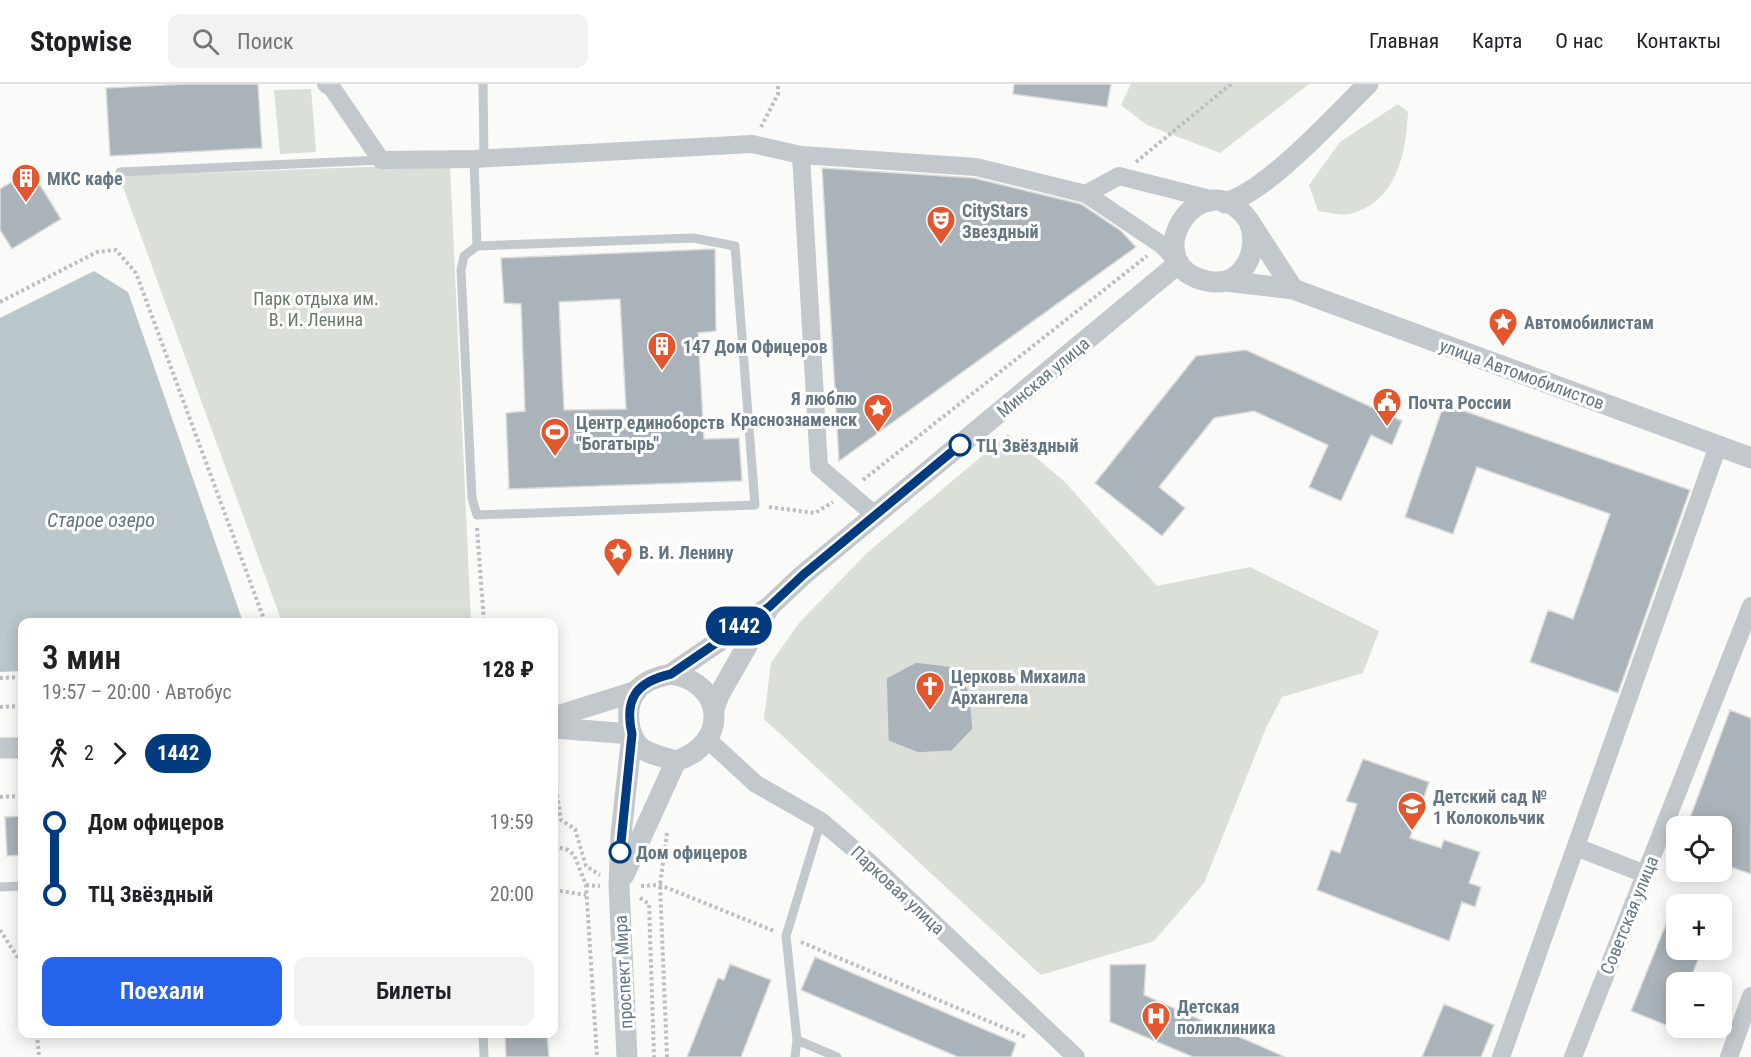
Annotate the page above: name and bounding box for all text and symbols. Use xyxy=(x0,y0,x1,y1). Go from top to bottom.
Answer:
search box xyxy=(168,14,588,68)
text: Stopwise xyxy=(30,25,132,58)
icon: search xyxy=(189,25,222,58)
text: Поиск xyxy=(237,29,294,54)
text: Главная xyxy=(1369,29,1439,53)
text: Карта xyxy=(1472,29,1522,53)
text: О нас xyxy=(1555,29,1603,53)
text: Контакты xyxy=(1636,29,1721,53)
building icon: МКС кафе xyxy=(10,162,42,204)
place label: МКС кафе xyxy=(47,168,123,189)
place label: CityStars Звездный xyxy=(962,200,1039,242)
theatre icon: CityStars Звездный xyxy=(925,204,957,246)
park label: Парк отдыха им. В. И. Ленина xyxy=(253,288,379,330)
place icon: Автомобилистам xyxy=(1487,306,1519,348)
place label: Автомобилистам xyxy=(1524,312,1654,333)
building icon: 147 Дом Офицеров xyxy=(646,330,678,372)
street label: Минская улица xyxy=(993,332,1093,422)
street label: улица Автомобилистов xyxy=(1437,334,1607,414)
place label: 147 Дом Офицеров xyxy=(683,336,828,357)
public building icon: Почта России xyxy=(1371,386,1403,428)
place label: Я люблю Краснознаменск xyxy=(731,388,857,430)
place icon: Я люблю Краснознаменск xyxy=(862,392,894,434)
place label: Почта России xyxy=(1408,392,1511,413)
place label: Центр единоборств "Богатырь" xyxy=(576,412,725,454)
sports icon: Центр единоборств "Богатырь" xyxy=(539,416,571,458)
marker: ТЦ Звёздный xyxy=(949,434,971,456)
place label: ТЦ Звёздный xyxy=(976,435,1079,456)
water label: Старое озеро xyxy=(47,508,155,532)
place icon: В. И. Ленину xyxy=(602,536,634,578)
place label: В. И. Ленину xyxy=(639,542,733,563)
line badge: 1442 xyxy=(697,606,781,646)
text: 1442 xyxy=(718,614,760,638)
text: 3 мин xyxy=(42,638,121,677)
text: 128 ₽ xyxy=(482,657,534,682)
place label: Церковь Михаила Архангела xyxy=(951,666,1086,708)
church icon: Церковь Михаила Архангела xyxy=(914,670,946,712)
text: 19:57 – 20:00 · Автобус xyxy=(42,680,232,704)
icon: walk xyxy=(42,737,75,770)
icon: forward xyxy=(103,737,136,770)
text: 2 xyxy=(84,741,94,765)
text: 1442 xyxy=(157,741,199,765)
place label: Детский сад № 1 Колокольчик xyxy=(1433,786,1547,828)
school or university icon: Детский сад № 1 Колокольчик xyxy=(1396,790,1428,832)
text: Дом офицеров xyxy=(88,810,224,835)
text: 19:59 xyxy=(490,810,534,834)
map controls xyxy=(1666,816,1732,1038)
button: locate xyxy=(1666,816,1732,882)
marker: Дом офицеров xyxy=(609,841,631,863)
street label: Парковая улица xyxy=(847,841,949,939)
place label: Дом офицеров xyxy=(636,842,747,863)
street label: Советская улица xyxy=(1596,853,1662,977)
text: ТЦ Звёздный xyxy=(88,882,213,907)
text: 20:00 xyxy=(490,882,534,906)
button: + xyxy=(1666,894,1732,960)
street label: проспект Мира xyxy=(610,915,636,1029)
button: Поехали xyxy=(42,957,282,1026)
button: Билеты xyxy=(294,957,534,1026)
button: − xyxy=(1666,972,1732,1038)
place label: Детская поликлиника xyxy=(1177,996,1275,1038)
hospital icon: Детская поликлиника xyxy=(1140,1000,1172,1042)

